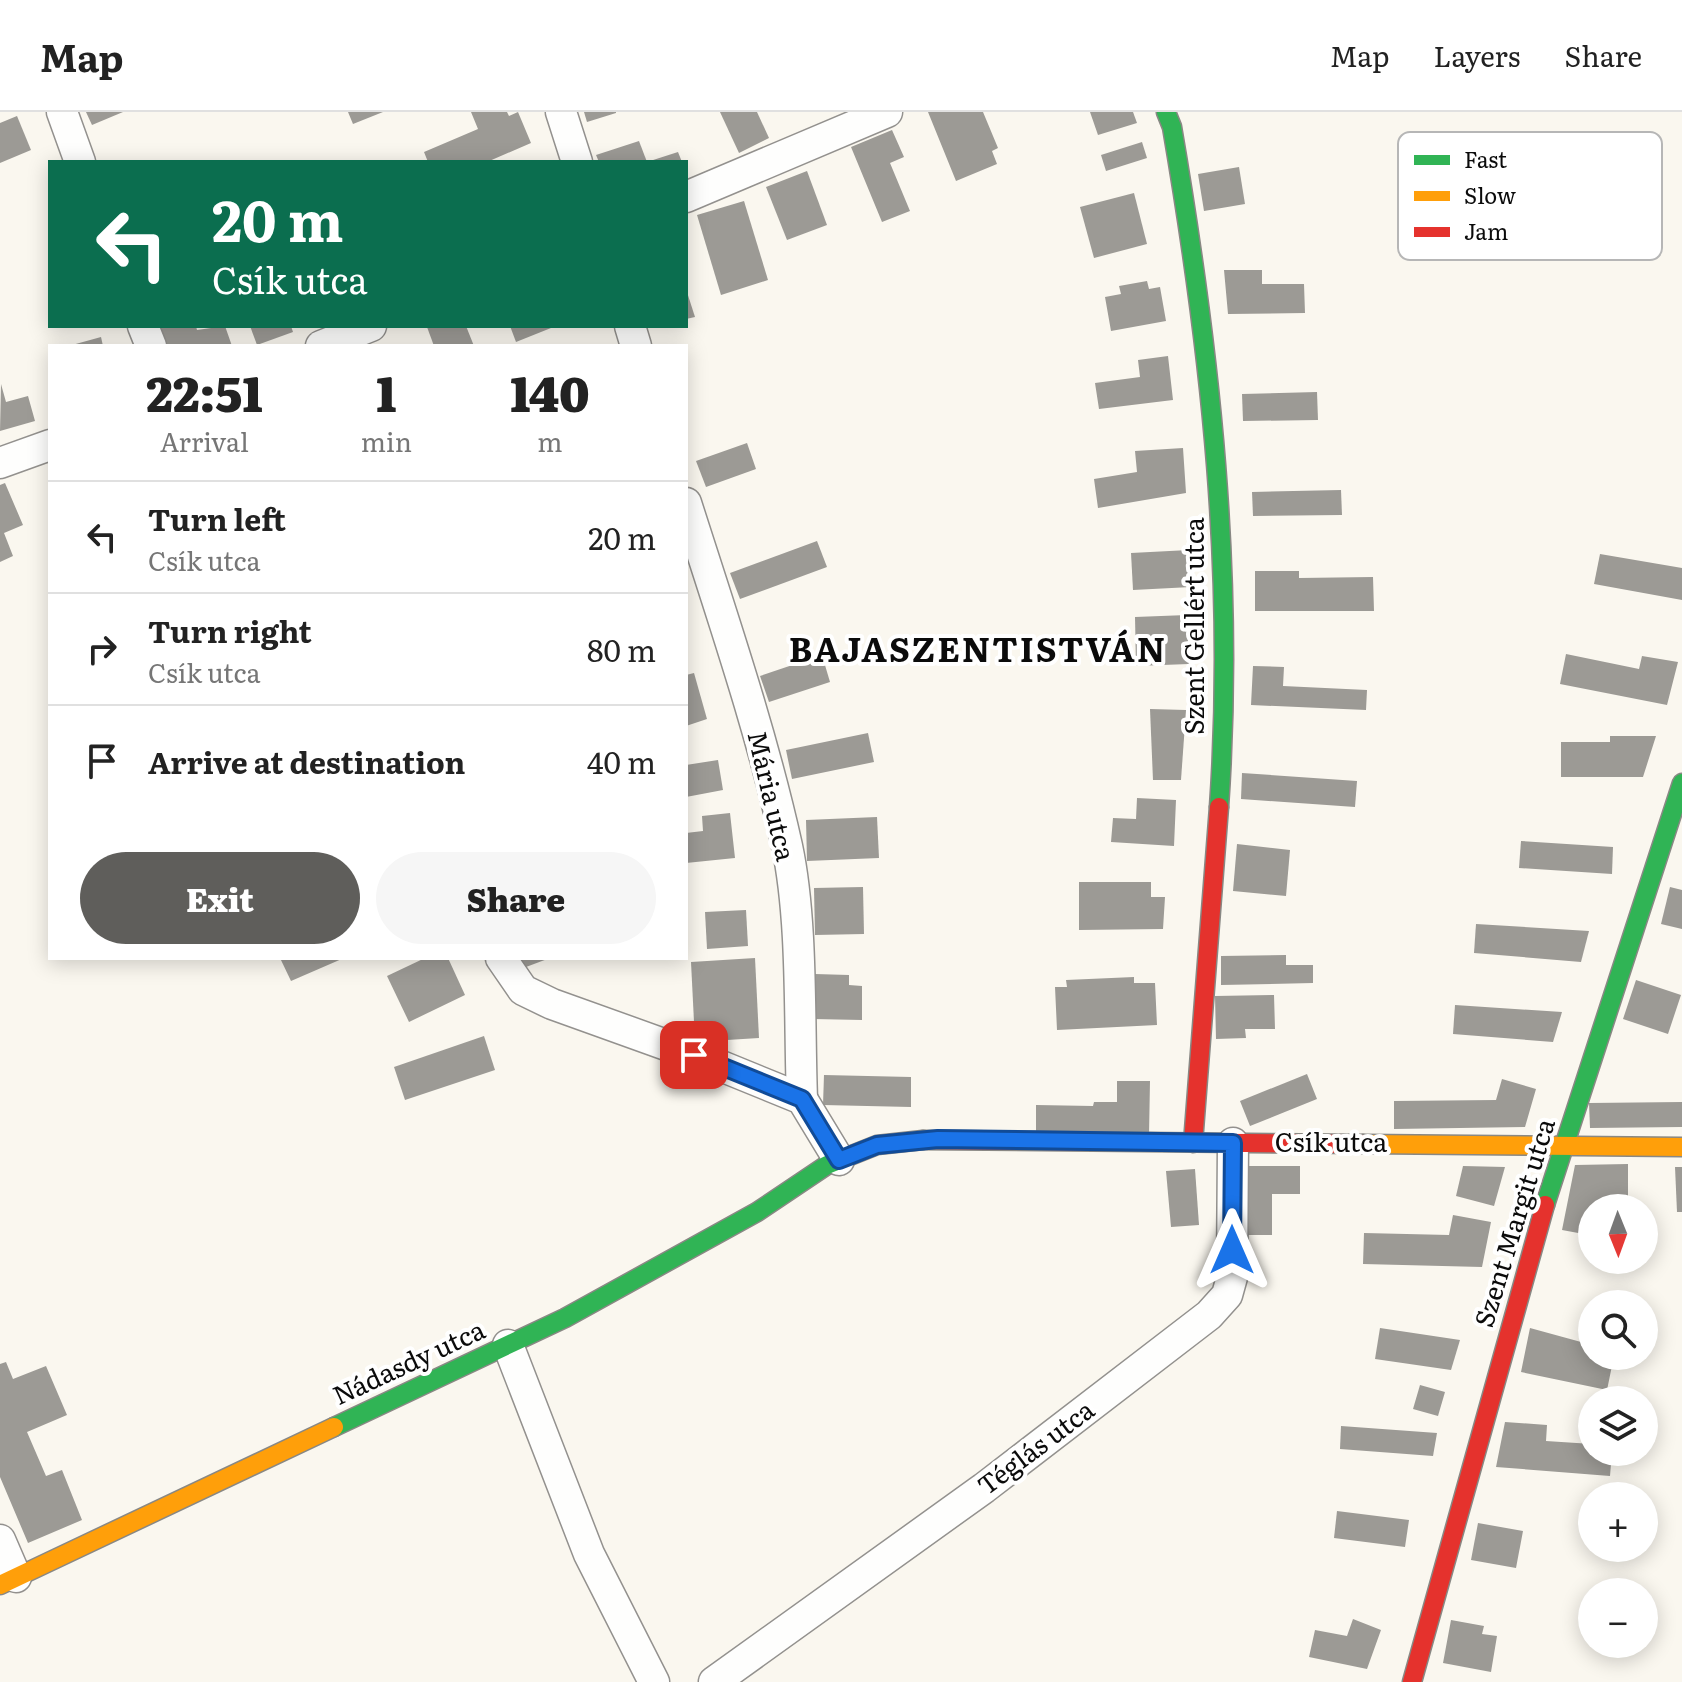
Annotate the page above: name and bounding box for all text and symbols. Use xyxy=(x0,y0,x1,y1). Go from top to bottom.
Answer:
text: Map xyxy=(40,27,124,84)
text: Map xyxy=(1330,34,1389,76)
text: Layers xyxy=(1433,34,1520,76)
text: Share xyxy=(1564,34,1642,76)
legend xyxy=(1398,132,1662,260)
text: Fast xyxy=(1464,142,1507,175)
text: 20 m xyxy=(212,176,344,259)
text: Slow xyxy=(1464,178,1516,211)
icon: left xyxy=(80,192,184,296)
text: Jam xyxy=(1464,214,1508,247)
text: Csík utca xyxy=(212,252,368,305)
text: 22:51 xyxy=(146,356,263,427)
text: 1 xyxy=(376,356,396,427)
text: 140 xyxy=(510,356,590,427)
text: Arrival xyxy=(160,421,249,460)
text: min xyxy=(361,421,412,460)
text: m xyxy=(537,421,563,460)
text: Turn left xyxy=(148,496,286,540)
icon: left xyxy=(80,515,124,559)
text: 20 m xyxy=(588,515,656,559)
street label: Szent Gellért utca xyxy=(1173,517,1212,735)
text: Csík utca xyxy=(148,540,260,579)
text: Turn right xyxy=(148,608,312,652)
district label: BAJASZENTISTVÁN xyxy=(789,622,1167,672)
icon: right xyxy=(80,627,124,671)
text: 80 m xyxy=(587,627,656,671)
text: Csík utca xyxy=(148,652,260,691)
street label: Mária utca xyxy=(740,726,807,864)
icon: arrive xyxy=(80,739,124,783)
text: Arrive at destination xyxy=(148,739,465,783)
text: 40 m xyxy=(587,739,656,783)
button: Exit xyxy=(80,852,360,944)
button: Share xyxy=(376,852,656,944)
pin xyxy=(660,1021,728,1089)
icon: arrive xyxy=(672,1033,716,1077)
street label: Szent Margit utca xyxy=(1462,1113,1563,1331)
street label: Csík utca xyxy=(1275,1121,1387,1160)
north arrow xyxy=(1578,1194,1658,1274)
map controls xyxy=(1578,1194,1658,1658)
position arrow xyxy=(1190,1208,1274,1292)
button: search xyxy=(1578,1290,1658,1370)
street label: Nádasdy utca xyxy=(325,1308,491,1413)
button: layers xyxy=(1578,1386,1658,1466)
street label: Téglás utca xyxy=(968,1389,1101,1503)
button: + xyxy=(1578,1482,1658,1562)
button: − xyxy=(1578,1578,1658,1658)

